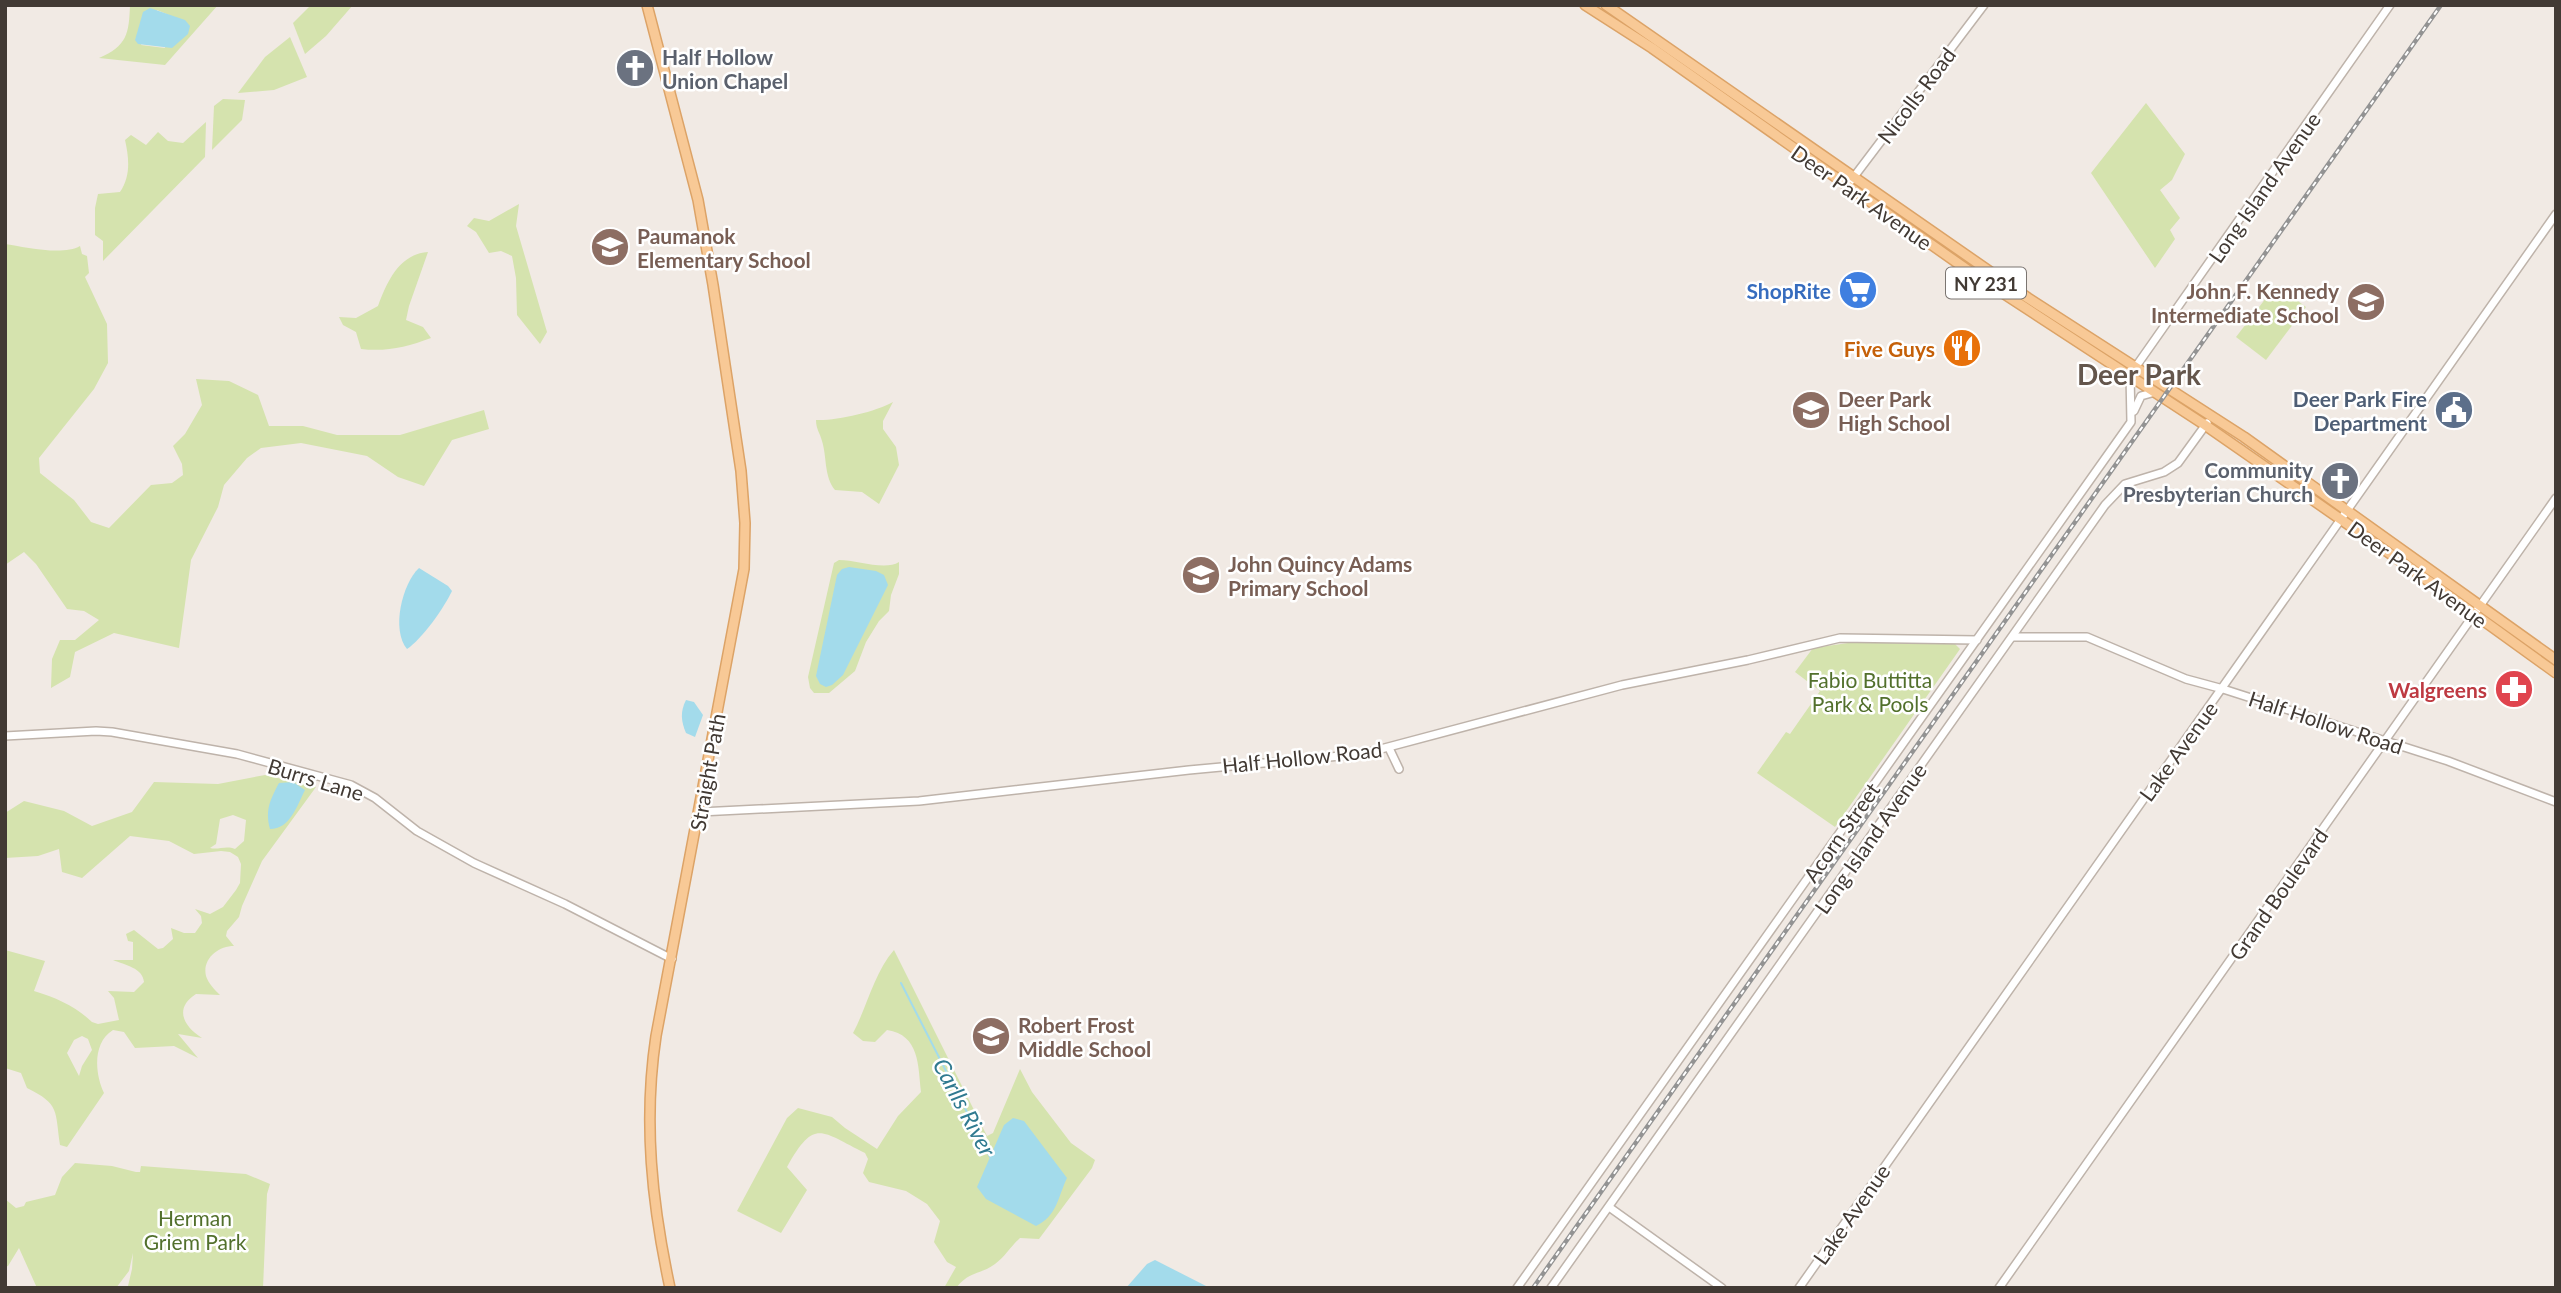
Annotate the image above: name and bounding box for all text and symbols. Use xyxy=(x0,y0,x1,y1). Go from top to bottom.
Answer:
street label: Nicolls Road xyxy=(1872,42,1960,148)
place label: Half Hollow Union Chapel xyxy=(662,44,788,93)
church icon: Half Hollow Union Chapel xyxy=(614,47,656,89)
street label: Long Island Avenue xyxy=(2203,107,2325,267)
street label: Deer Park Avenue xyxy=(1787,139,1937,255)
place label: Paumanok Elementary School xyxy=(637,223,811,272)
school or university icon: Paumanok Elementary School xyxy=(589,226,631,268)
road number: NY 231 xyxy=(1946,268,2026,298)
supermarket icon: ShopRite xyxy=(1837,269,1879,311)
place label: ShopRite xyxy=(1746,278,1831,303)
place label: John F. Kennedy Intermediate School xyxy=(2151,278,2340,327)
school or university icon: John F. Kennedy Intermediate School xyxy=(2345,281,2387,323)
restaurant icon: Five Guys xyxy=(1941,327,1983,369)
place label: Five Guys xyxy=(1844,336,1935,361)
district label: Deer Park xyxy=(2077,357,2201,391)
place label: Deer Park High School xyxy=(1838,386,1950,435)
place label: Deer Park Fire Department xyxy=(2293,386,2427,435)
school or university icon: Deer Park High School xyxy=(1790,389,1832,431)
public building icon: Deer Park Fire Department xyxy=(2433,389,2475,431)
place label: Community Presbyterian Church xyxy=(2123,457,2314,506)
church icon: Community Presbyterian Church xyxy=(2319,460,2361,502)
street label: Deer Park Avenue xyxy=(2344,515,2492,633)
place label: John Quincy Adams Primary School xyxy=(1228,551,1412,600)
school or university icon: John Quincy Adams Primary School xyxy=(1180,554,1222,596)
park label: Fabio Buttitta Park & Pools xyxy=(1808,667,1932,716)
pharmacy icon: Walgreens xyxy=(2493,668,2535,710)
place label: Walgreens xyxy=(2388,677,2487,702)
street label: Half Hollow Road xyxy=(2246,685,2406,759)
street label: Lake Avenue xyxy=(2134,696,2222,806)
street label: Straight Path xyxy=(684,711,730,833)
street label: Half Hollow Road xyxy=(1221,736,1383,778)
street label: Burrs Lane xyxy=(265,753,367,805)
street label: Long Island Avenue xyxy=(1809,758,1931,918)
street label: Acorn Street xyxy=(1798,777,1885,887)
street label: Grand Boulevard xyxy=(2223,823,2333,965)
place label: Robert Frost Middle School xyxy=(1018,1012,1151,1061)
school or university icon: Robert Frost Middle School xyxy=(970,1015,1012,1057)
water label: Carlls River xyxy=(928,1053,1003,1162)
street label: Lake Avenue xyxy=(1807,1159,1895,1269)
park label: Herman Griem Park xyxy=(144,1205,247,1254)

